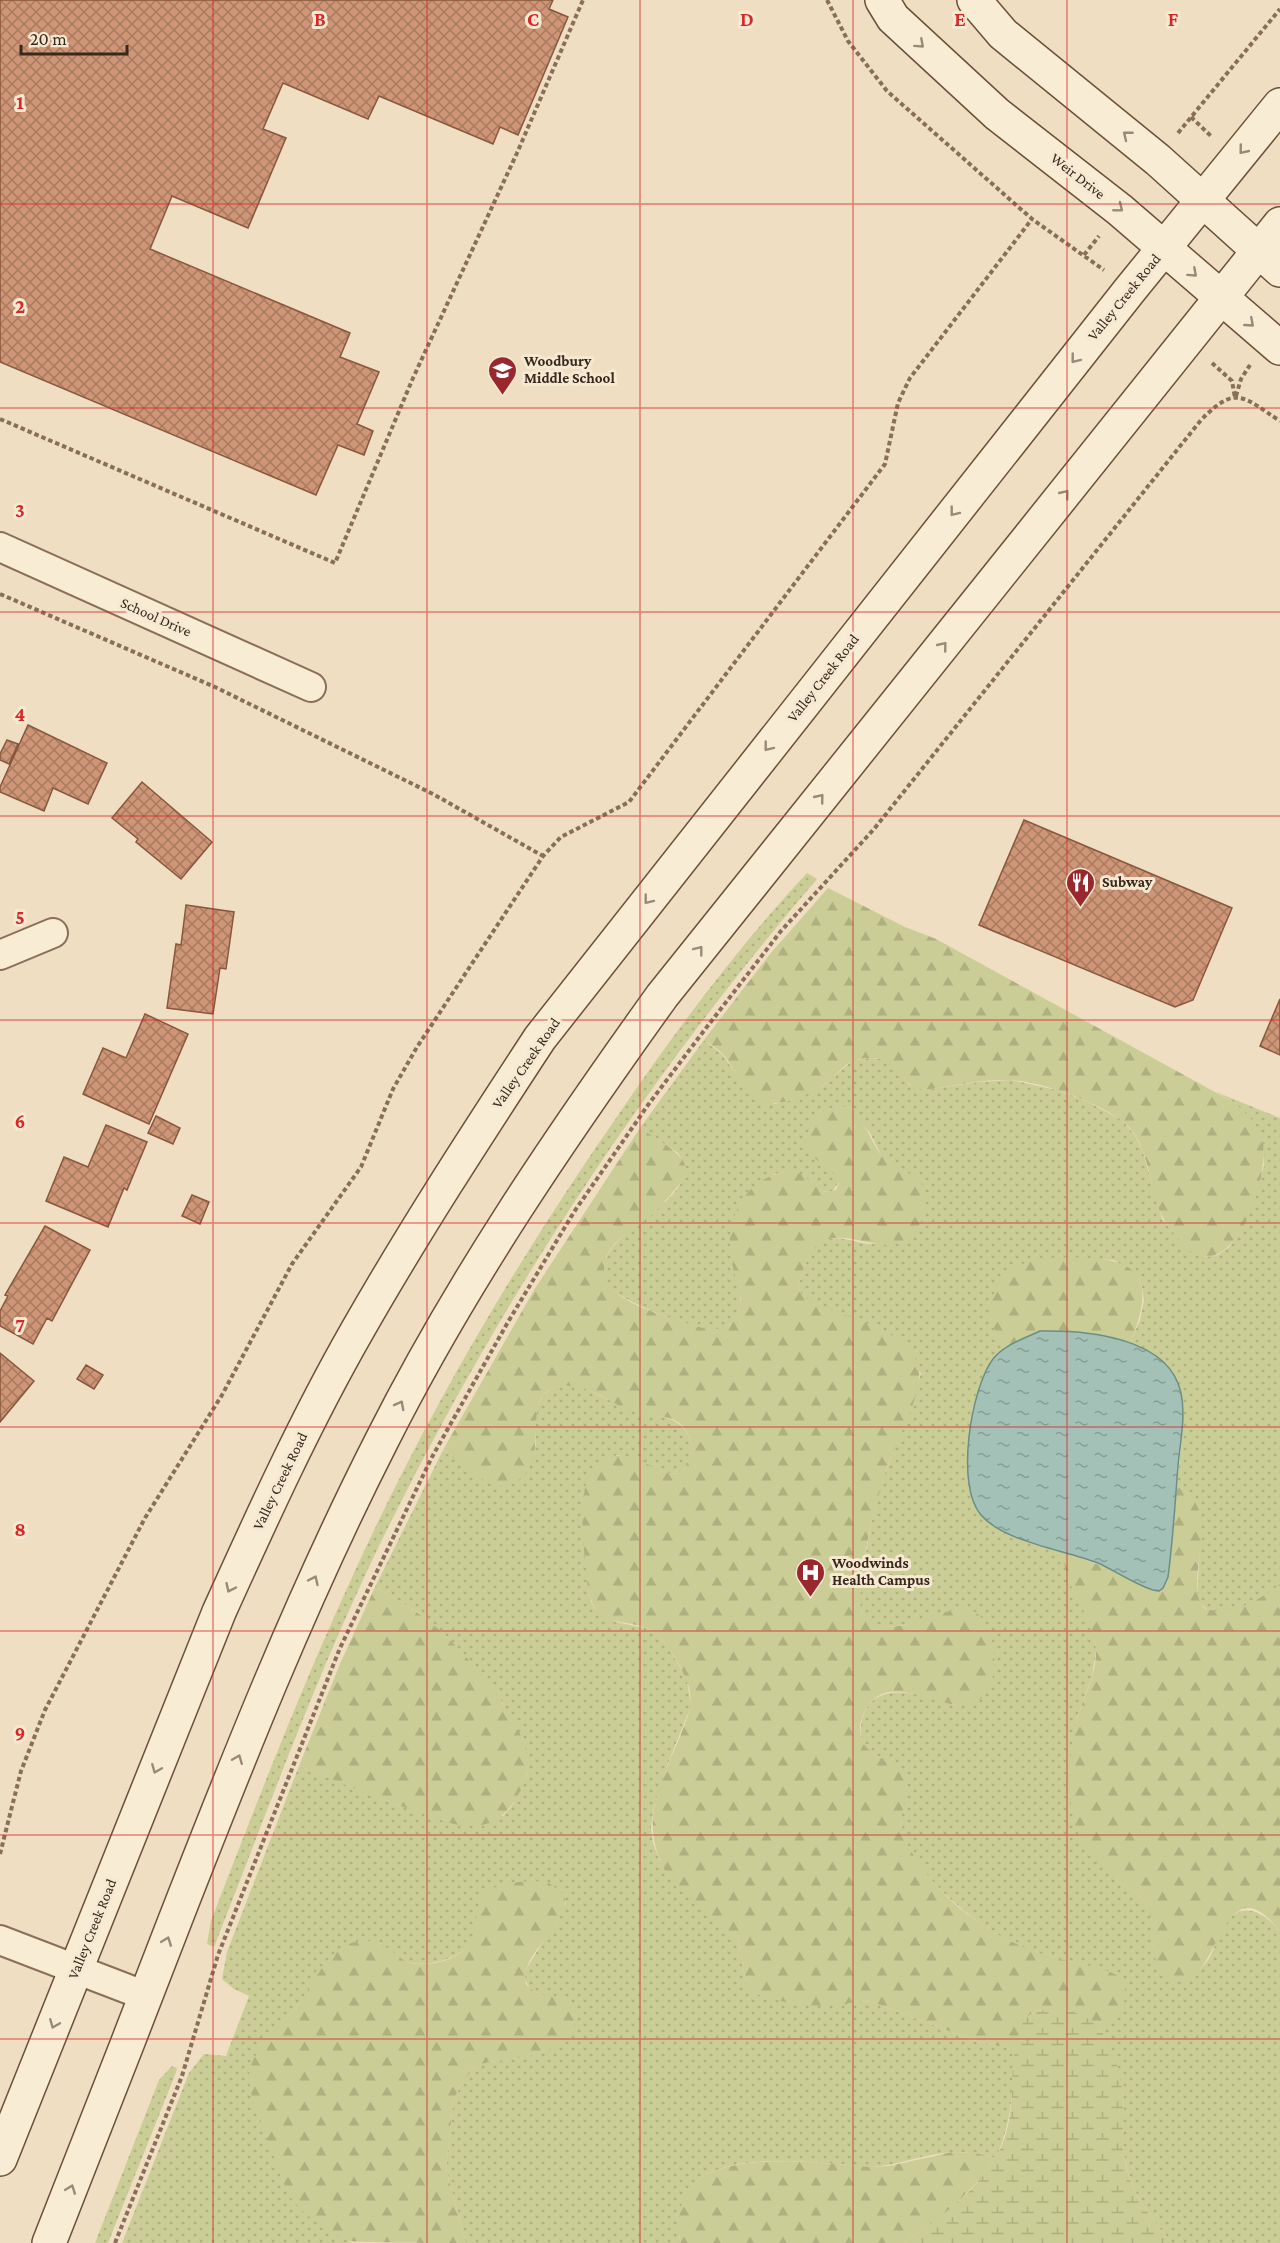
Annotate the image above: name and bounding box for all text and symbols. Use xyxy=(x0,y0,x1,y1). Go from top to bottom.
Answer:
text: B xyxy=(314,8,326,30)
text: C xyxy=(527,8,539,30)
text: D xyxy=(740,8,754,30)
text: E xyxy=(954,8,966,30)
text: F xyxy=(1168,8,1179,30)
scale bar xyxy=(21,18,128,56)
text: 20 m xyxy=(30,29,67,49)
one-way arrow xyxy=(913,36,924,47)
text: 1 xyxy=(16,91,24,113)
one-way arrow xyxy=(1123,131,1134,142)
one-way arrow xyxy=(1240,143,1251,154)
street label: Weir Drive xyxy=(1048,150,1109,202)
one-way arrow xyxy=(1112,201,1123,212)
street label: Valley Creek Road xyxy=(1084,251,1165,344)
one-way arrow xyxy=(1186,266,1196,277)
text: 2 xyxy=(15,295,25,317)
one-way arrow xyxy=(1243,316,1254,327)
one-way arrow xyxy=(1072,352,1083,363)
place label: Woodbury Middle School xyxy=(523,353,615,386)
school or university icon: Woodbury Middle School xyxy=(487,354,519,396)
one-way arrow xyxy=(1057,489,1068,500)
text: 3 xyxy=(15,499,25,521)
one-way arrow xyxy=(951,505,962,516)
street label: School Drive xyxy=(118,594,194,640)
street label: Valley Creek Road xyxy=(784,631,863,725)
one-way arrow xyxy=(935,642,946,653)
text: 4 xyxy=(15,703,26,725)
one-way arrow xyxy=(765,740,776,751)
one-way arrow xyxy=(813,794,824,805)
restaurant icon: Subway xyxy=(1065,866,1097,908)
place label: Subway xyxy=(1102,874,1153,890)
one-way arrow xyxy=(644,894,655,905)
text: 5 xyxy=(15,906,25,928)
one-way arrow xyxy=(691,946,702,957)
street label: Valley Creek Road xyxy=(489,1015,564,1112)
text: 6 xyxy=(15,1110,25,1132)
text: 7 xyxy=(15,1314,25,1336)
one-way arrow xyxy=(393,1401,404,1411)
street label: Valley Creek Road xyxy=(249,1430,311,1533)
text: 8 xyxy=(14,1518,26,1540)
place label: Woodwinds Health Campus xyxy=(831,1555,930,1588)
hospital icon: Woodwinds Health Campus xyxy=(795,1556,827,1598)
one-way arrow xyxy=(306,1575,318,1586)
one-way arrow xyxy=(225,1582,237,1593)
text: 9 xyxy=(15,1722,25,1744)
one-way arrow xyxy=(231,1755,243,1766)
one-way arrow xyxy=(151,1762,163,1773)
street label: Valley Creek Road xyxy=(65,1877,120,1982)
one-way arrow xyxy=(160,1936,172,1947)
one-way arrow xyxy=(49,2017,61,2028)
one-way arrow xyxy=(63,2184,76,2194)

